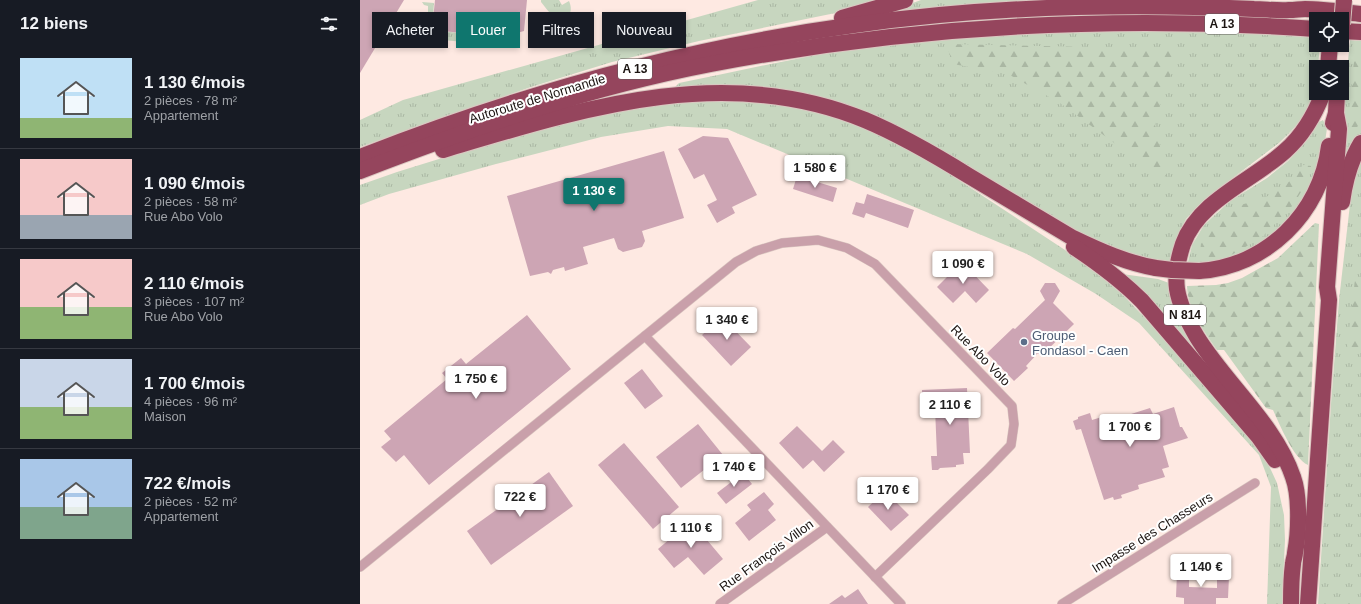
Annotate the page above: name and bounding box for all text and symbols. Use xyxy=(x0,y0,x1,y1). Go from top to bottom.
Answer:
chip: Acheter xyxy=(372,12,448,48)
chip: Louer xyxy=(456,12,520,48)
chip: Filtres xyxy=(528,12,594,48)
chip: Nouveau xyxy=(602,12,686,48)
map controls xyxy=(1309,12,1349,100)
button: locate xyxy=(1309,12,1349,52)
icon: filters xyxy=(318,13,340,35)
text: 12 biens xyxy=(20,14,88,33)
road number: A 13 xyxy=(1205,14,1239,34)
road number: A 13 xyxy=(618,59,652,79)
button: layers xyxy=(1309,60,1349,100)
street label: Autoroute de Normandie xyxy=(467,71,607,126)
text: 1 130 €/mois xyxy=(144,73,245,92)
icon: home xyxy=(52,74,100,122)
text: 2 pièces · 78 m² xyxy=(144,93,237,108)
text: Appartement xyxy=(144,108,218,123)
pin: 1 580 € xyxy=(778,155,852,189)
text: 1 580 € xyxy=(793,160,837,175)
text: 1 090 €/mois xyxy=(144,174,245,193)
icon: home xyxy=(52,175,100,223)
pin: 1 130 € xyxy=(557,178,631,212)
text: 1 130 € xyxy=(572,183,616,198)
text: 2 pièces · 58 m² xyxy=(144,194,237,209)
text: Rue Abo Volo xyxy=(144,209,223,224)
pin: 1 090 € xyxy=(926,251,1000,285)
text: 1 090 € xyxy=(941,256,985,271)
text: 2 110 €/mois xyxy=(144,274,244,293)
icon: home xyxy=(52,275,100,323)
text: 3 pièces · 107 m² xyxy=(144,294,244,309)
road number: N 814 xyxy=(1164,305,1206,325)
pin: 1 340 € xyxy=(690,307,764,341)
text: Rue Abo Volo xyxy=(144,309,223,324)
text: 1 340 € xyxy=(705,312,749,327)
street label: Rue Abo Volo xyxy=(948,322,1013,389)
place label: Groupe Fondasol - Caen xyxy=(1032,328,1128,358)
marker: Groupe Fondasol - Caen xyxy=(1019,337,1029,347)
pin: 1 750 € xyxy=(439,366,513,400)
text: 1 750 € xyxy=(454,371,498,386)
text: 1 700 €/mois xyxy=(144,374,245,393)
icon: home xyxy=(52,375,100,423)
pin: 2 110 € xyxy=(913,392,987,426)
text: 4 pièces · 96 m² xyxy=(144,394,237,409)
text: 2 110 € xyxy=(929,397,971,412)
text: Maison xyxy=(144,409,186,424)
pin: 1 700 € xyxy=(1093,414,1167,448)
text: 1 700 € xyxy=(1108,419,1152,434)
pin: 1 740 € xyxy=(697,454,771,488)
text: 1 740 € xyxy=(712,459,756,474)
text: 722 €/mois xyxy=(144,474,231,493)
icon: home xyxy=(52,475,100,523)
pin: 1 170 € xyxy=(851,477,925,511)
text: 1 170 € xyxy=(866,482,910,497)
pin: 722 € xyxy=(492,484,548,518)
text: 722 € xyxy=(504,489,536,504)
street label: Impasse des Chasseurs xyxy=(1089,489,1216,576)
text: 2 pièces · 52 m² xyxy=(144,494,237,509)
text: Appartement xyxy=(144,509,218,524)
pin: 1 110 € xyxy=(654,515,728,549)
street label: Rue François Villon xyxy=(716,516,816,595)
text: 1 110 € xyxy=(670,520,712,535)
pin: 1 140 € xyxy=(1164,554,1238,588)
text: 1 140 € xyxy=(1179,559,1223,574)

